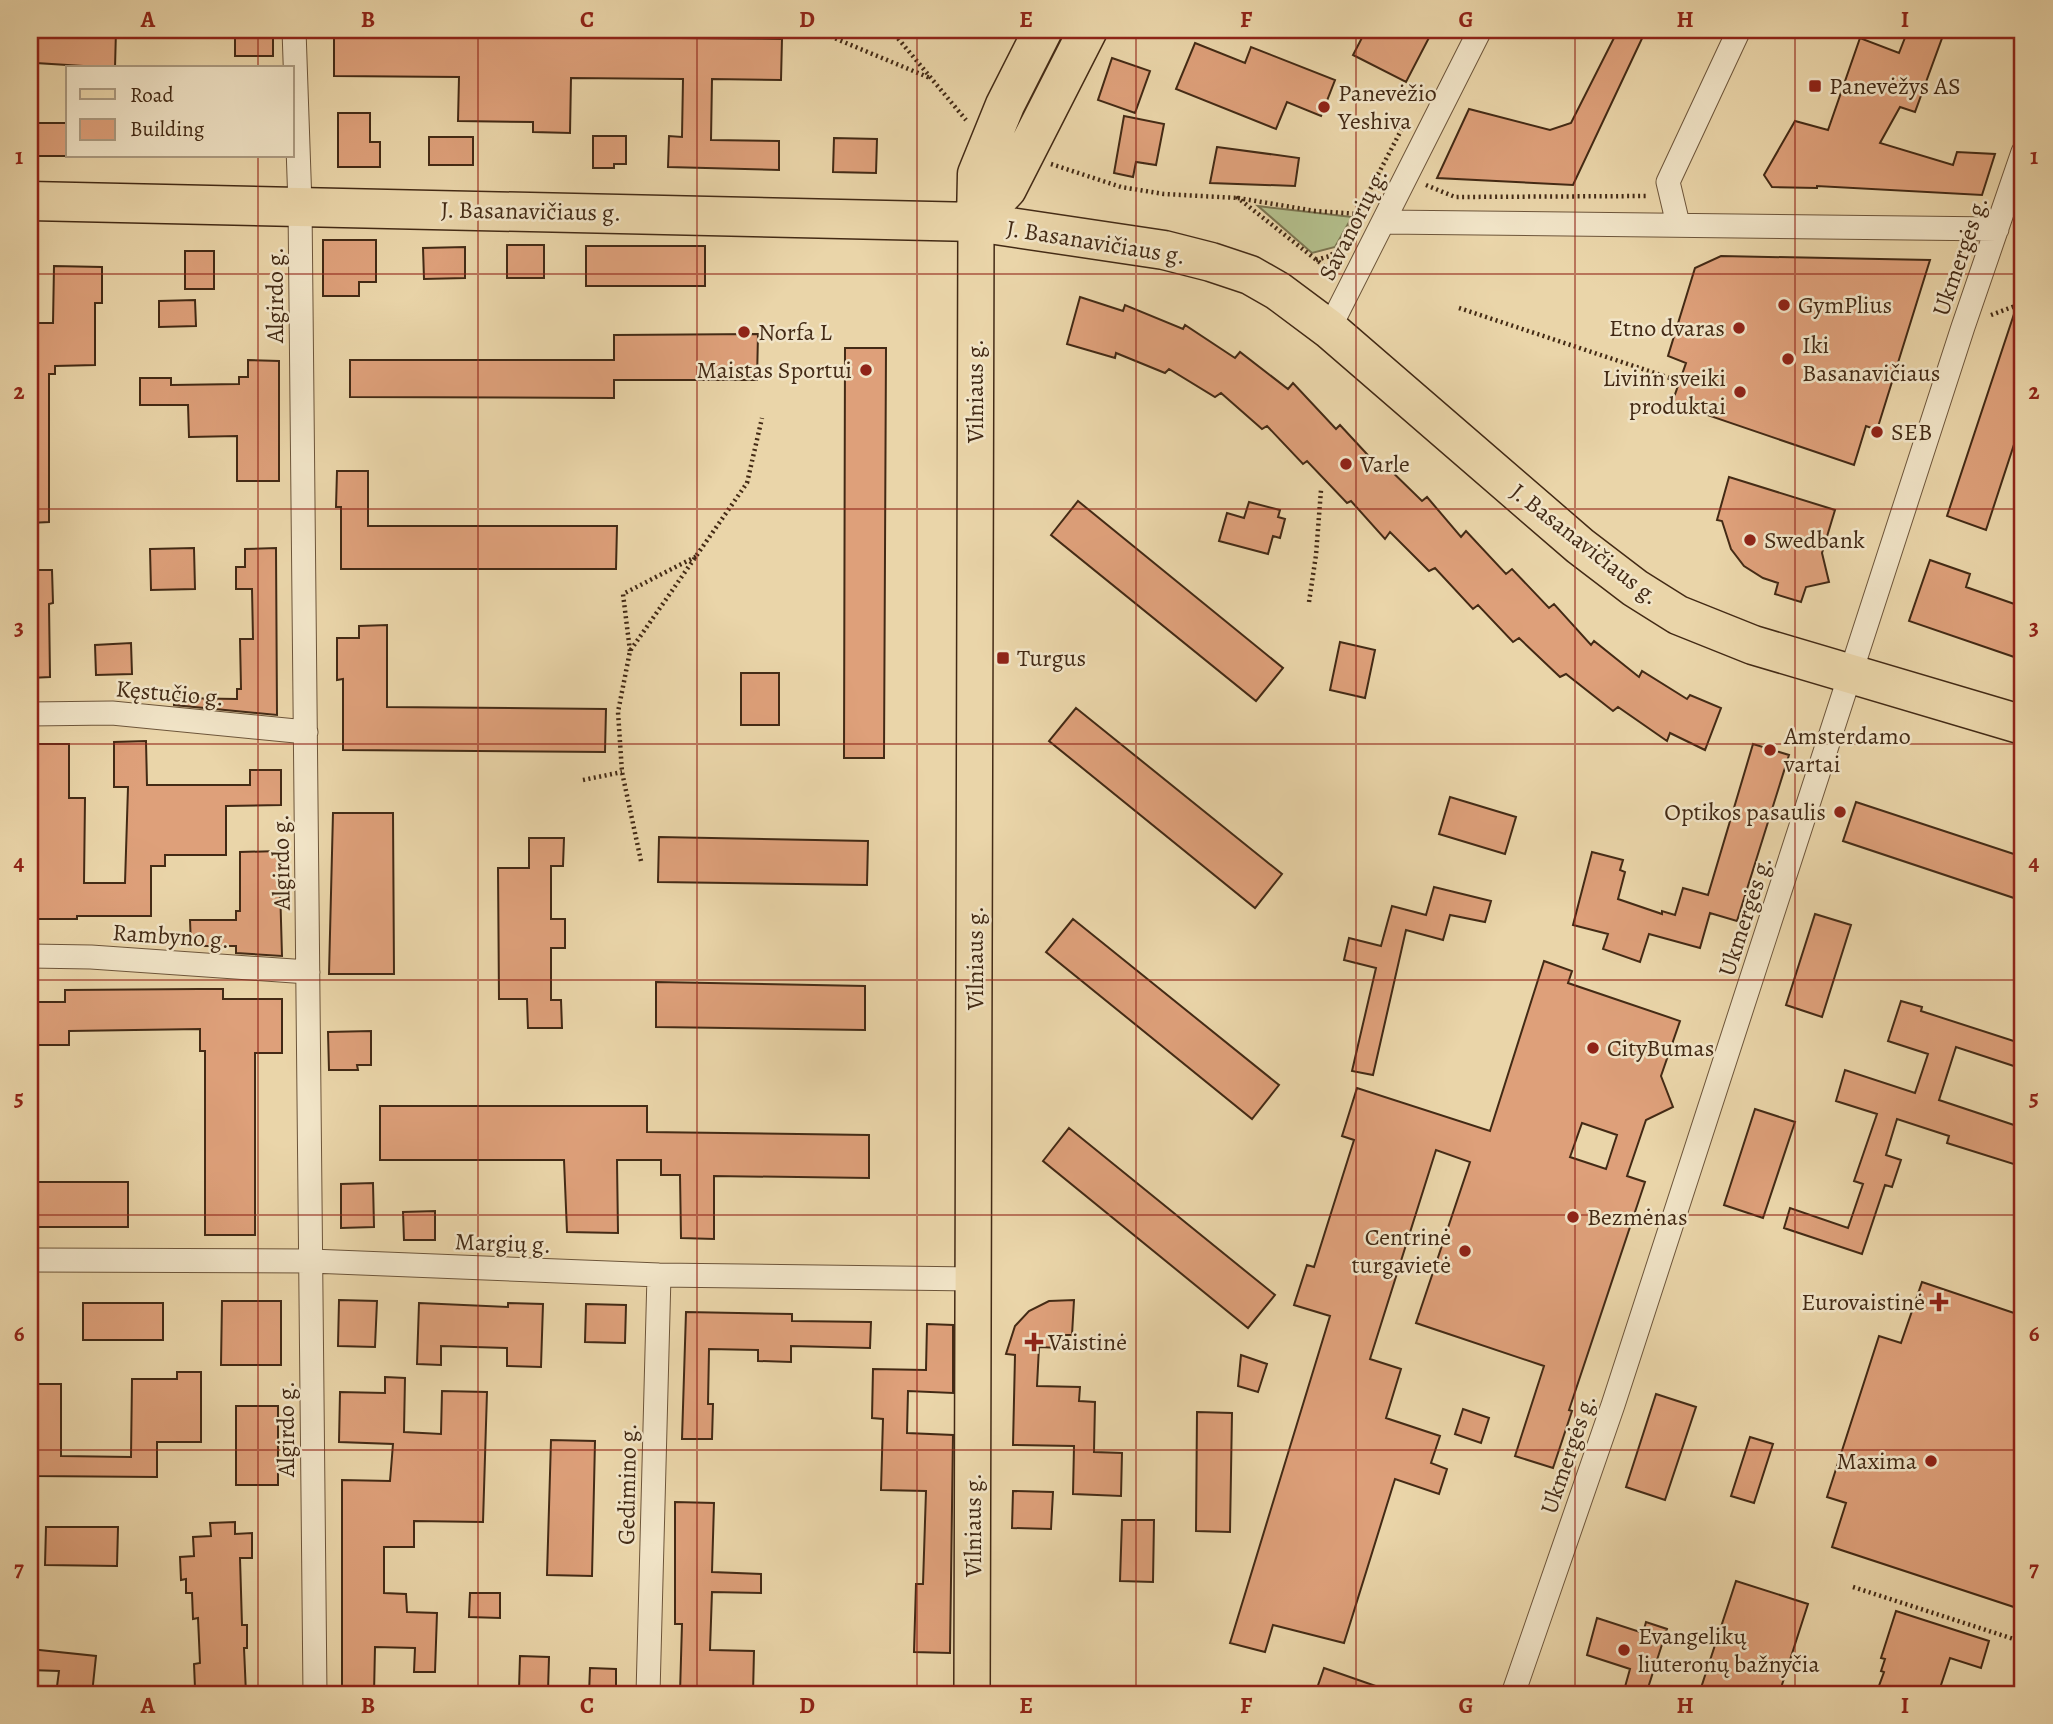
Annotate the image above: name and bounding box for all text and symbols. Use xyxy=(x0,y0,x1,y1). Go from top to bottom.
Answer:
text: A xyxy=(140,4,156,35)
text: B xyxy=(361,4,375,35)
text: C xyxy=(580,4,594,35)
text: D xyxy=(799,4,815,35)
text: E xyxy=(1019,4,1033,35)
text: F xyxy=(1240,4,1253,35)
text: G xyxy=(1458,4,1474,35)
text: H xyxy=(1676,4,1694,35)
text: I xyxy=(1901,4,1909,35)
legend xyxy=(66,66,294,158)
place label: Panevėžys AS xyxy=(1829,70,1961,102)
place label: Panevėžio Yeshiva xyxy=(1337,77,1437,137)
marker: Panevėžys AS xyxy=(1807,78,1823,94)
text: Road xyxy=(130,81,174,109)
marker: Panevėžio Yeshiva xyxy=(1316,99,1332,115)
text: Building xyxy=(130,115,205,143)
text: 1 xyxy=(15,141,23,172)
text: 1 xyxy=(2030,141,2038,172)
street label: Savanorių g. xyxy=(1311,162,1395,286)
street label: Ukmergės g. xyxy=(1925,192,1995,320)
street label: J. Basanavičiaus g. xyxy=(440,193,622,229)
street label: J. Basanavičiaus g. xyxy=(1004,212,1188,272)
street label: Algirdo g. xyxy=(259,247,291,344)
place label: GymPlius xyxy=(1798,289,1892,321)
marker: GymPlius xyxy=(1776,297,1792,313)
place label: Etno dvaras xyxy=(1609,312,1725,344)
place label: Norfa L xyxy=(758,316,833,348)
marker: Etno dvaras xyxy=(1731,320,1747,336)
marker: Norfa L xyxy=(736,324,752,340)
place label: Iki Basanavičiaus xyxy=(1802,329,1940,389)
street label: Vilniaus g. xyxy=(959,339,991,444)
marker: Iki Basanavičiaus xyxy=(1780,351,1796,367)
place label: Maistas Sportui xyxy=(697,354,852,386)
marker: Maistas Sportui xyxy=(858,362,874,378)
place label: Livinn sveiki produktai xyxy=(1602,362,1726,422)
text: 2 xyxy=(13,376,25,407)
text: 2 xyxy=(2028,376,2040,407)
marker: Livinn sveiki produktai xyxy=(1732,384,1748,400)
place label: SEB xyxy=(1891,416,1932,448)
marker: SEB xyxy=(1869,424,1885,440)
place label: Varle xyxy=(1359,448,1410,480)
marker: Varle xyxy=(1338,456,1354,472)
street label: J. Basanavičiaus g. xyxy=(1504,476,1666,612)
place label: Swedbank xyxy=(1764,524,1865,556)
marker: Swedbank xyxy=(1742,532,1758,548)
text: 3 xyxy=(14,612,24,643)
text: 3 xyxy=(2029,612,2039,643)
place label: Turgus xyxy=(1017,642,1086,674)
marker: Turgus xyxy=(995,650,1011,666)
street label: Kęstučio g. xyxy=(114,672,226,714)
place label: Amsterdamo vartai xyxy=(1783,720,1911,780)
marker: Amsterdamo vartai xyxy=(1762,742,1778,758)
place label: Optikos pasaulis xyxy=(1664,796,1826,828)
marker: Optikos pasaulis xyxy=(1832,804,1848,820)
street label: Algirdo g. xyxy=(264,814,298,911)
text: 4 xyxy=(14,847,25,878)
text: 4 xyxy=(2029,847,2040,878)
street label: Ukmergės g. xyxy=(1711,852,1779,980)
street label: Vilniaus g. xyxy=(959,906,991,1011)
street label: Rambyno g. xyxy=(111,916,231,956)
place label: CityBumas xyxy=(1607,1032,1714,1064)
marker: CityBumas xyxy=(1585,1040,1601,1056)
text: 5 xyxy=(14,1082,24,1113)
text: 5 xyxy=(2029,1082,2039,1113)
place label: Bezmėnas xyxy=(1587,1201,1688,1233)
marker: Bezmėnas xyxy=(1565,1209,1581,1225)
place label: Centrinė turgavietė xyxy=(1352,1221,1451,1281)
street label: Margių g. xyxy=(454,1225,552,1261)
marker: Centrinė turgavietė xyxy=(1457,1243,1473,1259)
place label: Eurovaistinė xyxy=(1801,1286,1925,1318)
marker: Eurovaistinė xyxy=(1931,1294,1947,1310)
text: 6 xyxy=(14,1318,25,1349)
text: 6 xyxy=(2029,1318,2040,1349)
place label: Vaistinė xyxy=(1047,1326,1127,1358)
marker: Vaistinė xyxy=(1026,1334,1042,1350)
street label: Algirdo g. xyxy=(270,1381,302,1478)
street label: Ukmergės g. xyxy=(1533,1390,1603,1518)
street label: Gedimino g. xyxy=(610,1423,644,1545)
place label: Maxima xyxy=(1836,1445,1918,1477)
marker: Maxima xyxy=(1923,1453,1939,1469)
street label: Vilniaus g. xyxy=(957,1473,989,1578)
text: 7 xyxy=(14,1553,24,1584)
text: 7 xyxy=(2029,1553,2039,1584)
place label: Evangelikų liuteronų bažnyčia xyxy=(1638,1620,1820,1680)
marker: Evangelikų liuteronų bažnyčia xyxy=(1616,1642,1632,1658)
text: A xyxy=(140,1690,156,1721)
text: B xyxy=(361,1690,375,1721)
text: C xyxy=(580,1690,594,1721)
text: D xyxy=(799,1690,815,1721)
text: E xyxy=(1019,1690,1033,1721)
text: F xyxy=(1240,1690,1253,1721)
text: G xyxy=(1458,1690,1474,1721)
text: H xyxy=(1676,1690,1694,1721)
text: I xyxy=(1901,1690,1909,1721)

